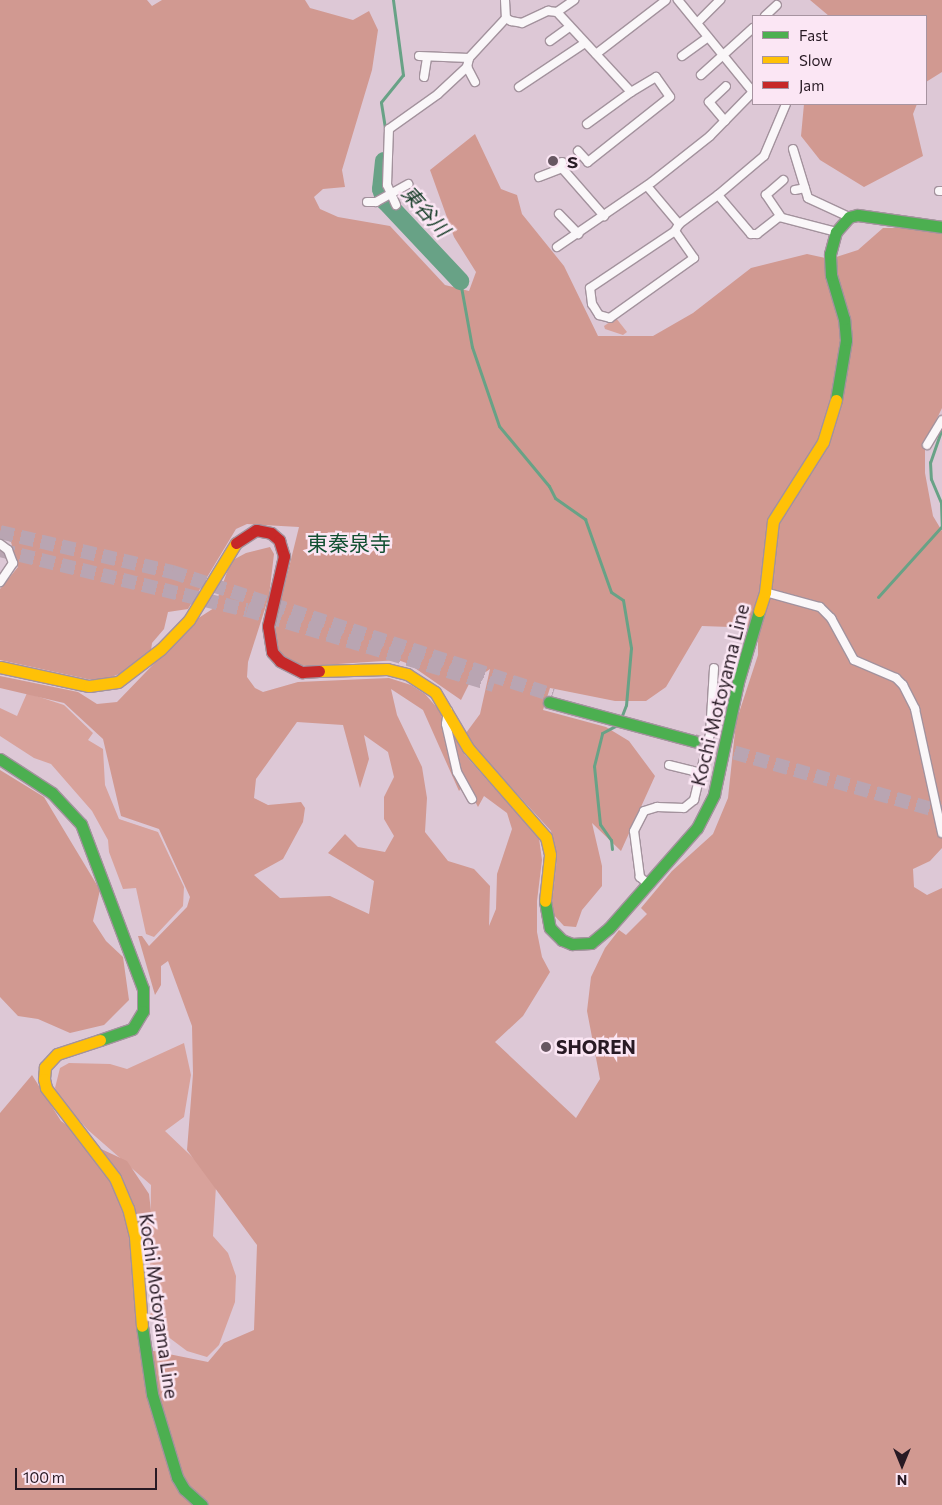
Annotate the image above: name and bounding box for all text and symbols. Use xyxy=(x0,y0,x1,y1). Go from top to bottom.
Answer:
legend xyxy=(752,15,927,105)
text: Fast xyxy=(799,26,828,44)
text: Slow xyxy=(799,51,832,69)
text: Jam xyxy=(799,76,824,94)
place label: ｓ xyxy=(563,150,582,172)
marker: ｓ xyxy=(547,155,559,167)
water label: 東谷川 xyxy=(397,181,455,241)
district label: 東秦泉寺 xyxy=(307,530,391,556)
street label: Kochi Motoyama Line xyxy=(686,602,754,788)
place label: SHOREN xyxy=(556,1036,636,1058)
marker: SHOREN xyxy=(540,1041,552,1053)
street label: Kochi Motoyama Line xyxy=(135,1212,183,1400)
north arrow xyxy=(877,1440,927,1490)
scale bar xyxy=(18,1458,160,1490)
text: 100 m xyxy=(23,1468,65,1486)
text: N xyxy=(897,1472,907,1489)

